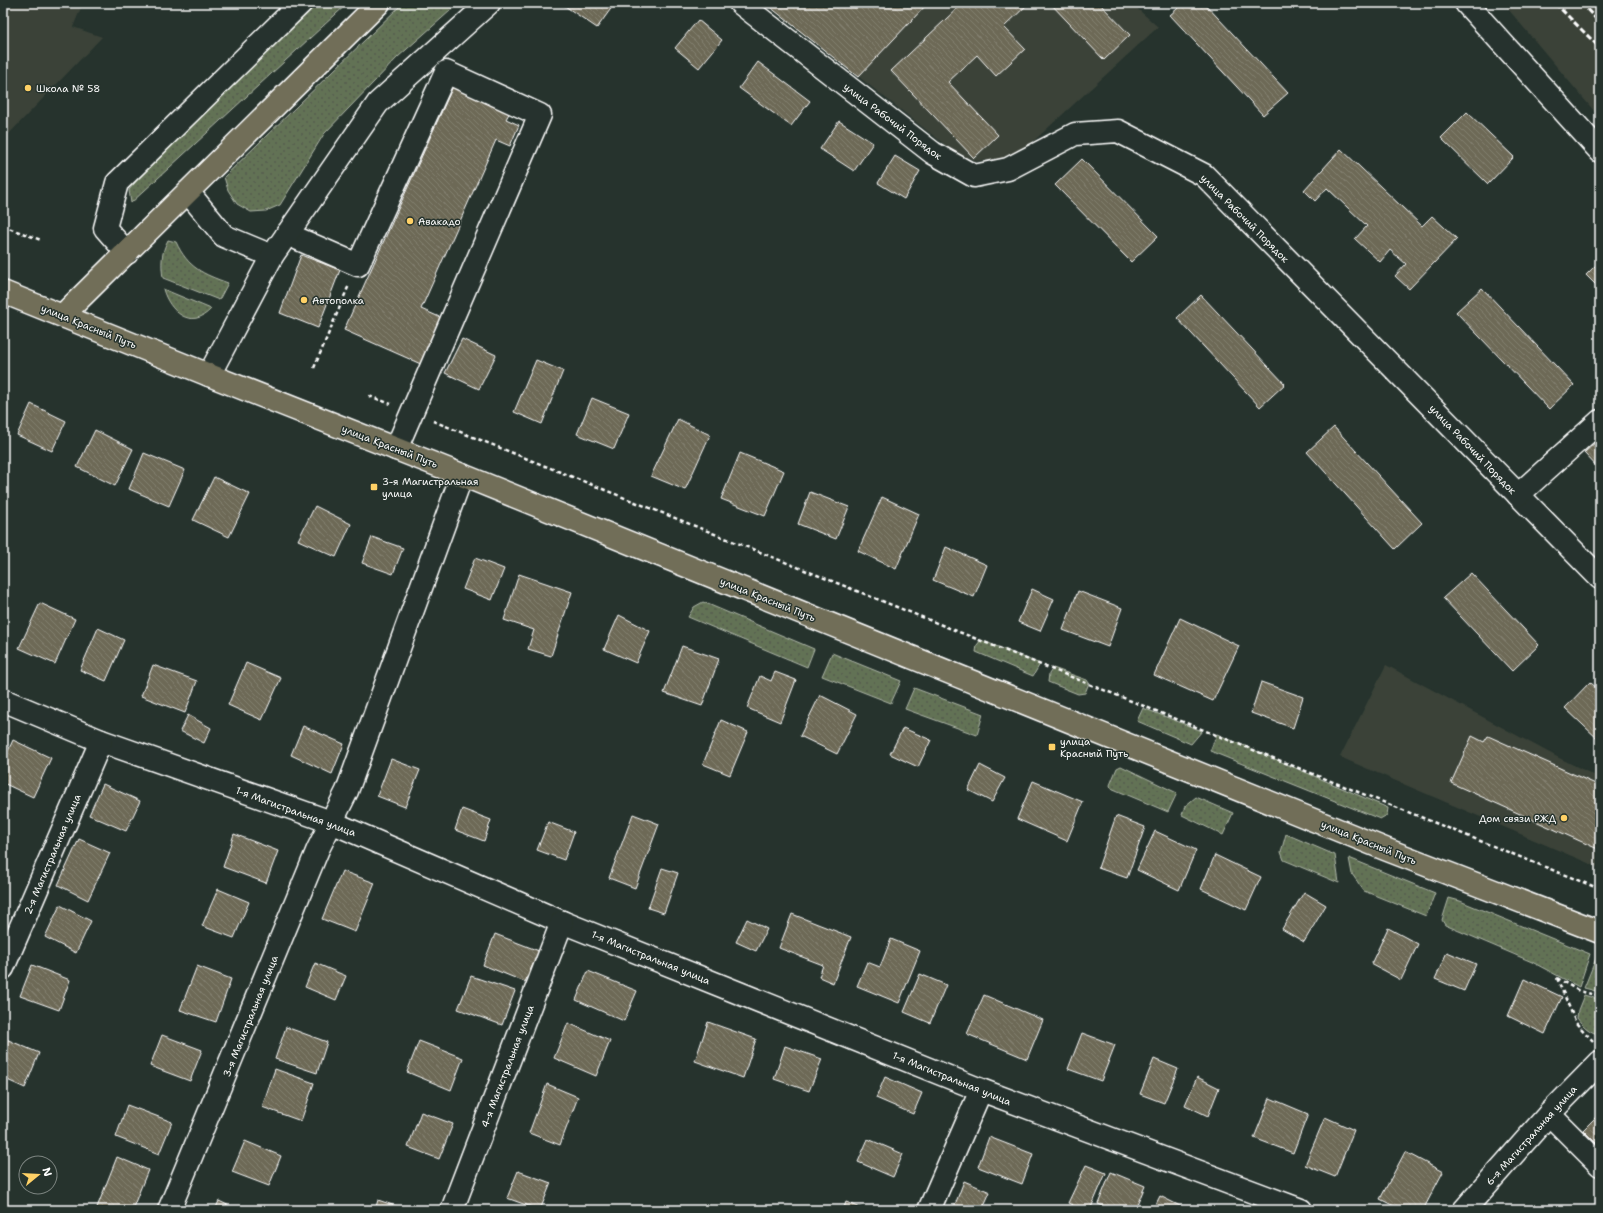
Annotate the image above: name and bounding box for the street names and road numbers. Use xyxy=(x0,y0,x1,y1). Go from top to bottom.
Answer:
street label: улица Рабочий Порядок xyxy=(841,80,945,163)
street label: улица Рабочий Порядок xyxy=(1198,171,1292,266)
street label: улица Красный Путь xyxy=(39,301,138,352)
street label: улица Рабочий Порядок xyxy=(1426,402,1519,497)
street label: улица Красный Путь xyxy=(340,422,440,471)
street label: улица Красный Путь xyxy=(718,574,817,625)
street label: 1-я Магистральная улица xyxy=(234,784,358,840)
street label: 2-я Магистральная улица xyxy=(21,791,84,916)
street label: улица Красный Путь xyxy=(1319,817,1418,868)
street label: 1-я Магистральная улица xyxy=(590,928,713,988)
street label: 3-я Магистральная улица xyxy=(220,953,281,1079)
street label: 4-я Магистральная улица xyxy=(478,1002,537,1129)
street label: 1-я Магистральная улица xyxy=(891,1049,1014,1109)
street label: 6-я Магистральная улица xyxy=(1483,1082,1580,1188)

